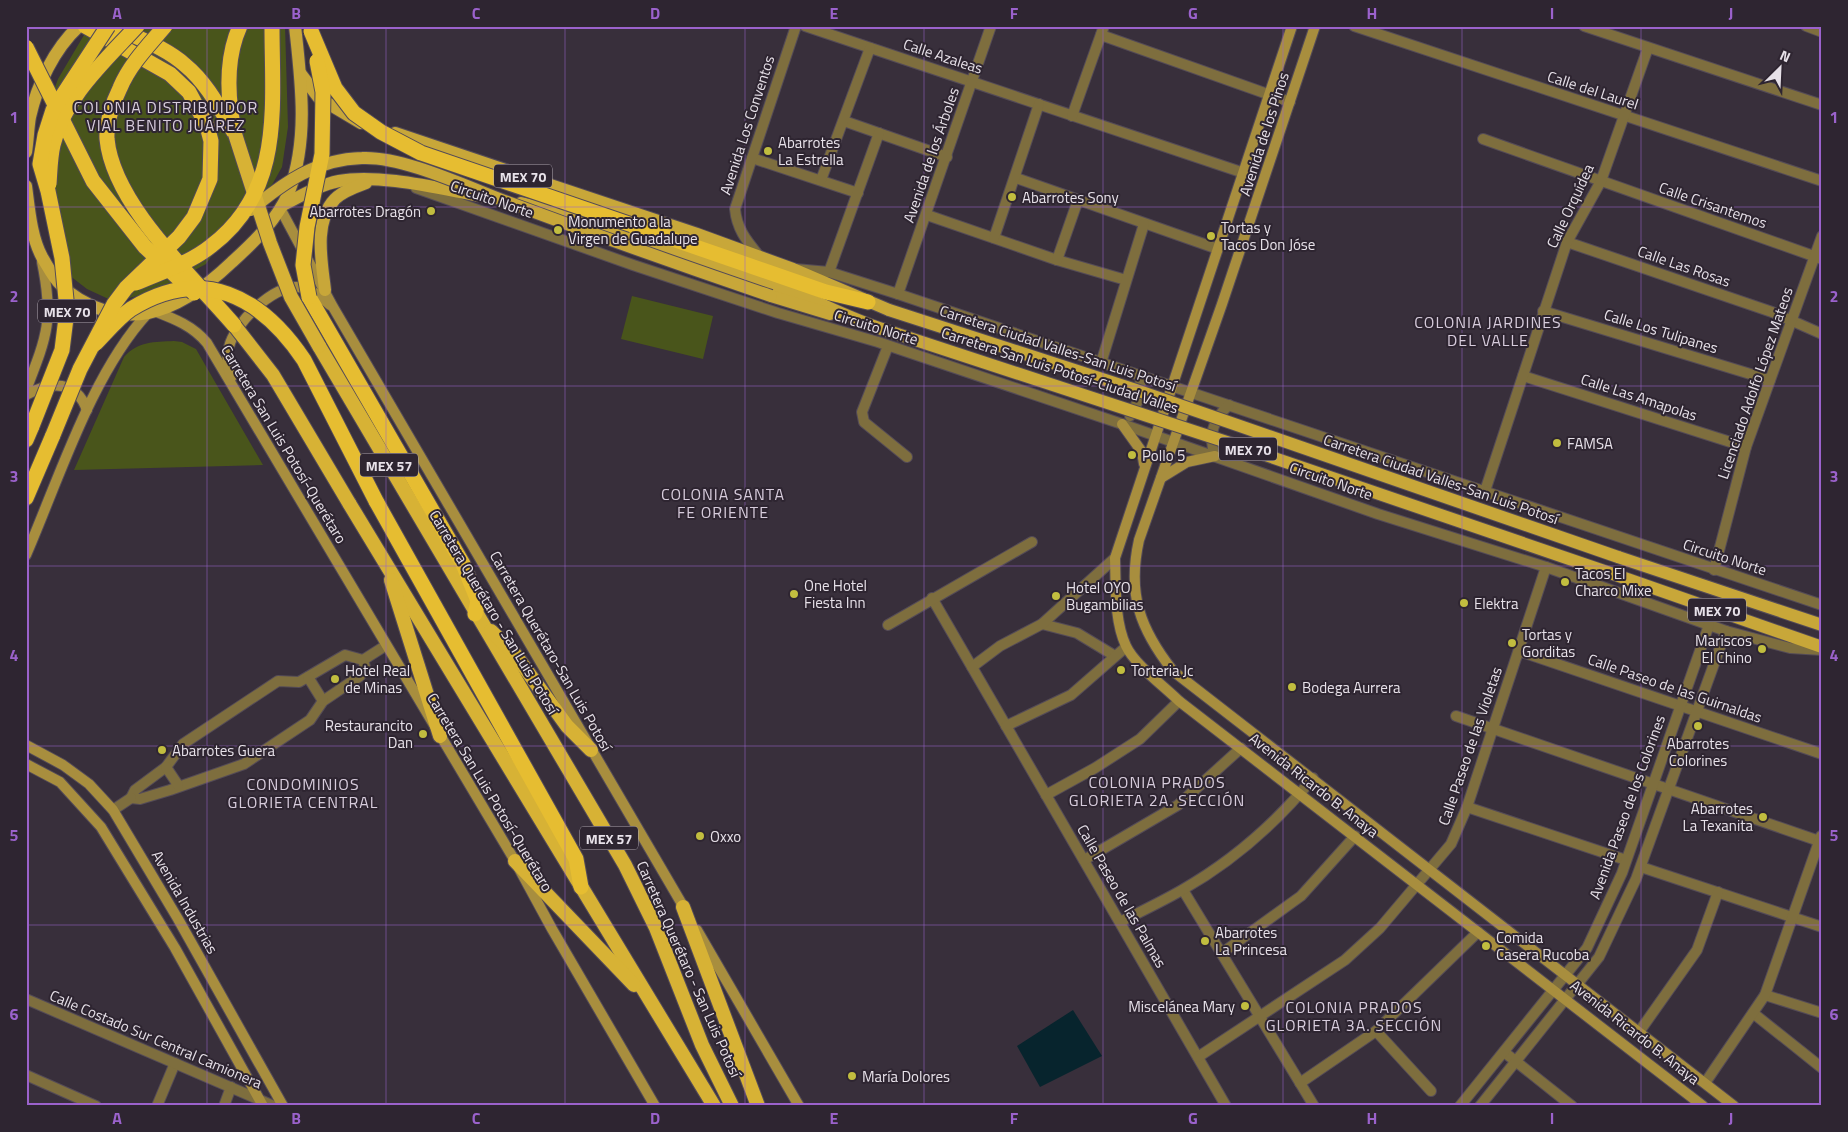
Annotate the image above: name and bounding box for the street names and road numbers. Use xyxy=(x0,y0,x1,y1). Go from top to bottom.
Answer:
street label: Calle Azaleas xyxy=(900,32,986,80)
street label: Avenida Los Conventos xyxy=(714,52,780,198)
street label: Calle del Laurel xyxy=(1545,64,1641,116)
street label: Avenida de los Pinos xyxy=(1233,69,1295,199)
street label: Avenida de los Árboles xyxy=(897,84,965,226)
street label: Calle Orquídea xyxy=(1540,160,1600,252)
road number: MEX 70 xyxy=(494,165,552,188)
street label: Circuito Norte xyxy=(447,174,537,224)
street label: Calle Crisantemos xyxy=(1656,176,1770,234)
street label: Calle Las Rosas xyxy=(1634,239,1734,293)
street label: Licenciado Adolfo López Mateos xyxy=(1711,284,1799,482)
street label: Carretera Ciudad Valles-San Luis Potosí xyxy=(937,299,1181,398)
road number: MEX 70 xyxy=(38,300,96,322)
street label: Circuito Norte xyxy=(831,303,921,351)
street label: Calle Los Tulipanes xyxy=(1601,303,1721,359)
street label: Carretera San Luis Potosí-Ciudad Valles xyxy=(938,321,1182,419)
street label: Carretera San Luis Potosí-Querétaro xyxy=(215,340,353,548)
street label: Calle Las Amapolas xyxy=(1578,367,1700,427)
street label: Carretera Ciudad Valles-San Luis Potosí xyxy=(1320,428,1563,531)
road number: MEX 70 xyxy=(1219,438,1277,460)
road number: MEX 57 xyxy=(360,454,418,476)
street label: Circuito Norte xyxy=(1286,456,1376,506)
street label: Carretera Querétaro - San Luis Potosí xyxy=(424,505,565,720)
street label: Circuito Norte xyxy=(1680,533,1770,581)
street label: Carretera Querétaro-San Luis Potosí xyxy=(484,547,619,757)
road number: MEX 70 xyxy=(1688,598,1746,622)
street label: Calle Paseo de las Guirnaldas xyxy=(1585,647,1765,729)
street label: Calle Paseo de las Violetas xyxy=(1432,664,1508,828)
street label: Carretera San Luis Potosí-Querétaro xyxy=(421,688,559,896)
street label: Avenida Paseo de los Colorines xyxy=(1583,712,1671,902)
street label: Avenida Ricardo B. Anaya xyxy=(1244,727,1384,843)
street label: Calle Paseo de las Palmas xyxy=(1071,820,1173,972)
road number: MEX 57 xyxy=(580,826,638,850)
street label: Avenida Industrias xyxy=(146,846,224,958)
street label: Carretera Querétaro - San Luis Potosí xyxy=(631,857,748,1083)
street label: Avenida Ricardo B. Anaya xyxy=(1565,974,1705,1090)
street label: Calle Costado Sur Central Camionera xyxy=(46,984,266,1095)

